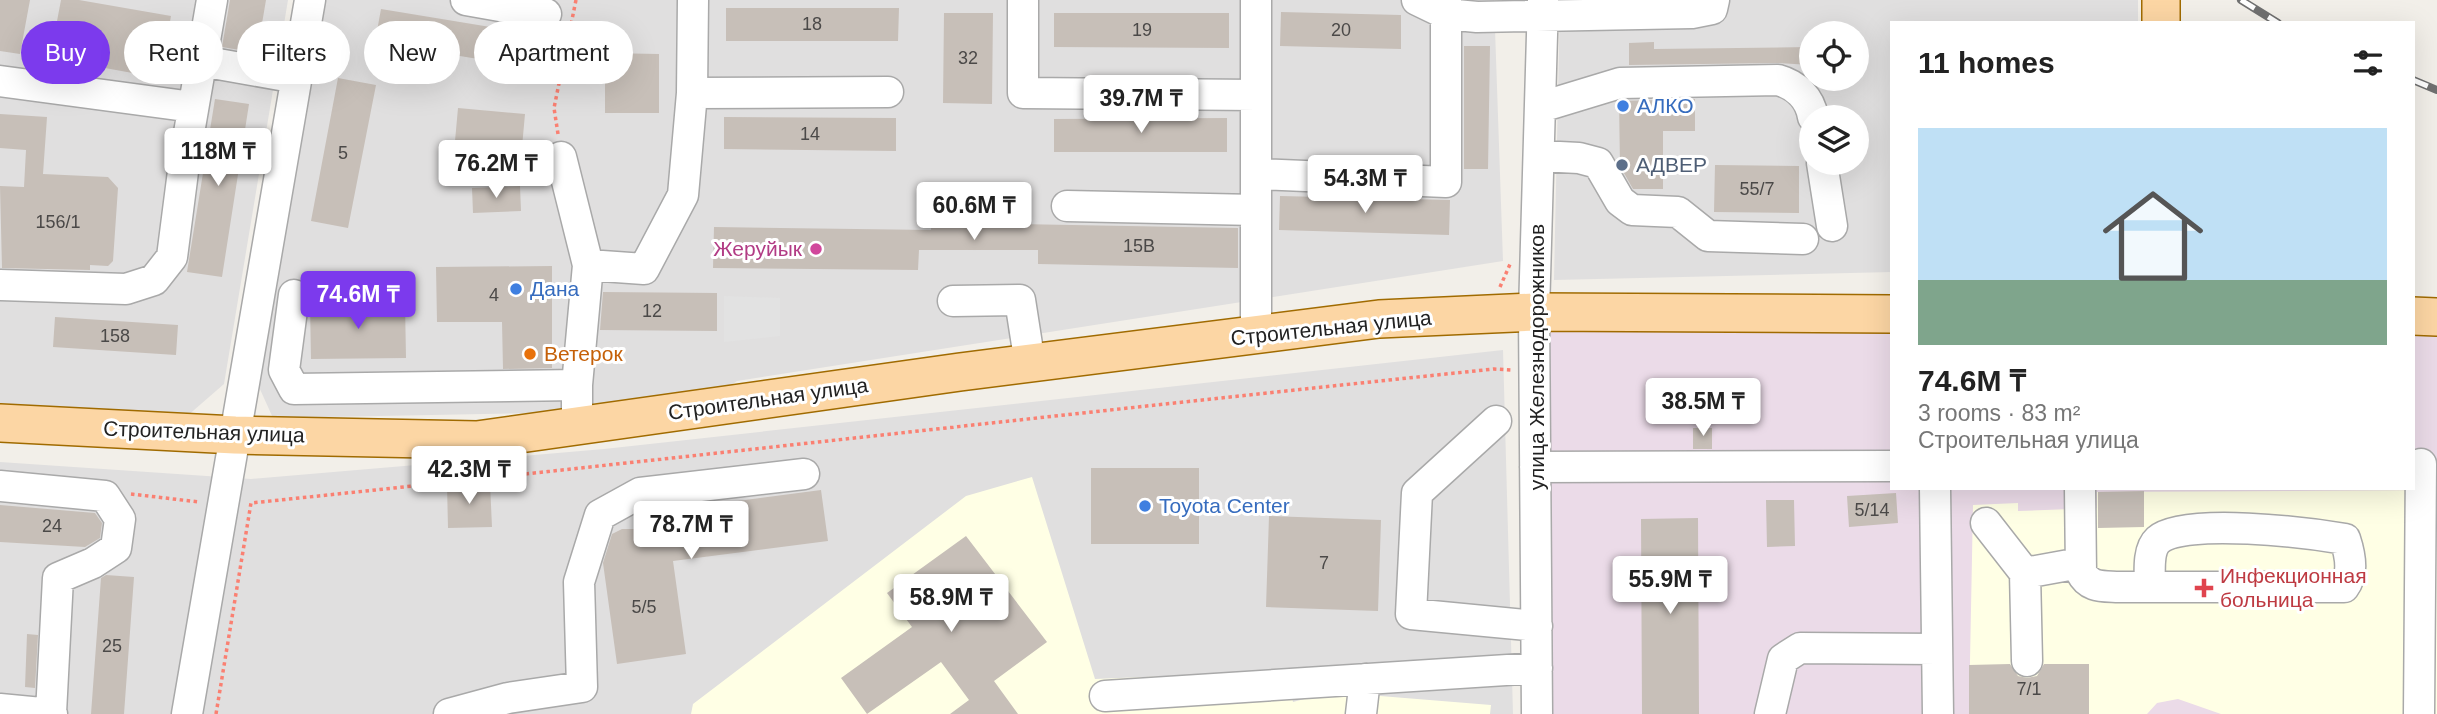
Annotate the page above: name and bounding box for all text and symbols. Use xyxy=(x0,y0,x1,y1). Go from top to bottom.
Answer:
house number: 18 xyxy=(802,14,822,34)
house number: 19 xyxy=(1132,20,1152,40)
house number: 20 xyxy=(1331,20,1351,40)
chip: Buy xyxy=(21,21,110,84)
chip: Rent xyxy=(124,21,223,84)
chip: Filters xyxy=(237,21,350,84)
chip: New xyxy=(364,21,460,84)
chip: Apartment xyxy=(474,21,633,84)
map controls xyxy=(1799,21,1869,175)
button: locate xyxy=(1799,21,1869,91)
icon: filters xyxy=(2349,44,2387,82)
text: 11 homes xyxy=(1918,46,2055,79)
house number: 32 xyxy=(958,48,978,68)
pin: 39.7M ₸ xyxy=(1076,76,1206,135)
text: 39.7M ₸ xyxy=(1100,85,1182,111)
place label: АЛКО xyxy=(1637,94,1694,117)
marker: АЛКО xyxy=(1615,98,1631,114)
button: layers xyxy=(1799,105,1869,175)
house number: 14 xyxy=(800,124,820,144)
pin: 118M ₸ xyxy=(161,128,275,188)
text: 118M ₸ xyxy=(180,138,256,164)
pin: 76.2M ₸ xyxy=(431,140,561,200)
house number: 5 xyxy=(338,143,348,163)
text: 76.2M ₸ xyxy=(455,150,537,176)
place label: АДВЕР xyxy=(1636,153,1707,176)
pin: 54.3M ₸ xyxy=(1300,156,1430,215)
marker: АДВЕР xyxy=(1614,157,1630,173)
text: 54.3M ₸ xyxy=(1324,165,1406,191)
icon: home xyxy=(2090,173,2216,299)
house number: 55/7 xyxy=(1739,179,1775,199)
pin: 60.6M ₸ xyxy=(909,182,1039,242)
text: 60.6M ₸ xyxy=(933,192,1015,218)
house number: 156/1 xyxy=(35,212,81,232)
street label: улица Железнодорожников xyxy=(1525,224,1548,490)
house number: 15В xyxy=(1123,236,1155,256)
place label: Жеруйык xyxy=(713,237,803,260)
marker: Жеруйык xyxy=(808,241,824,257)
pin: 74.6M ₸ xyxy=(293,272,423,331)
place label: Дана xyxy=(530,277,579,300)
text: 74.6M ₸ xyxy=(317,281,399,307)
marker: Дана xyxy=(508,281,524,297)
house number: 4 xyxy=(489,285,499,305)
house number: 12 xyxy=(642,301,662,321)
street label: Строительная улица xyxy=(1229,305,1433,349)
house number: 158 xyxy=(100,326,130,346)
place label: Ветерок xyxy=(544,342,623,365)
marker: Ветерок xyxy=(522,346,538,362)
text: 74.6M ₸ xyxy=(1918,364,2026,397)
street label: Строительная улица xyxy=(666,373,870,424)
pin: 38.5M ₸ xyxy=(1638,378,1768,438)
text: 38.5M ₸ xyxy=(1662,388,1744,414)
text: 3 rooms · 83 m² xyxy=(1918,400,2080,426)
street label: Строительная улица xyxy=(103,416,305,447)
text: Строительная улица xyxy=(1918,427,2139,453)
pin: 42.3M ₸ xyxy=(404,447,534,506)
text: 42.3M ₸ xyxy=(428,456,510,482)
place label: Toyota Center xyxy=(1159,494,1290,517)
marker: Toyota Center xyxy=(1137,498,1153,514)
house number: 5/14 xyxy=(1854,500,1890,520)
pin: 78.7M ₸ xyxy=(626,502,756,561)
text: 78.7M ₸ xyxy=(650,511,732,537)
house number: 24 xyxy=(42,516,62,536)
house number: 7 xyxy=(1319,553,1329,573)
pin: 55.9M ₸ xyxy=(1605,556,1735,616)
place label: Инфекционная больница xyxy=(2220,564,2367,611)
text: 55.9M ₸ xyxy=(1629,566,1711,592)
pin: 58.9M ₸ xyxy=(886,574,1016,634)
marker: Инфекционная больница xyxy=(2194,578,2214,598)
text: 58.9M ₸ xyxy=(910,584,992,610)
house number: 5/5 xyxy=(631,597,657,617)
house number: 25 xyxy=(102,636,122,656)
house number: 7/1 xyxy=(2016,679,2042,699)

